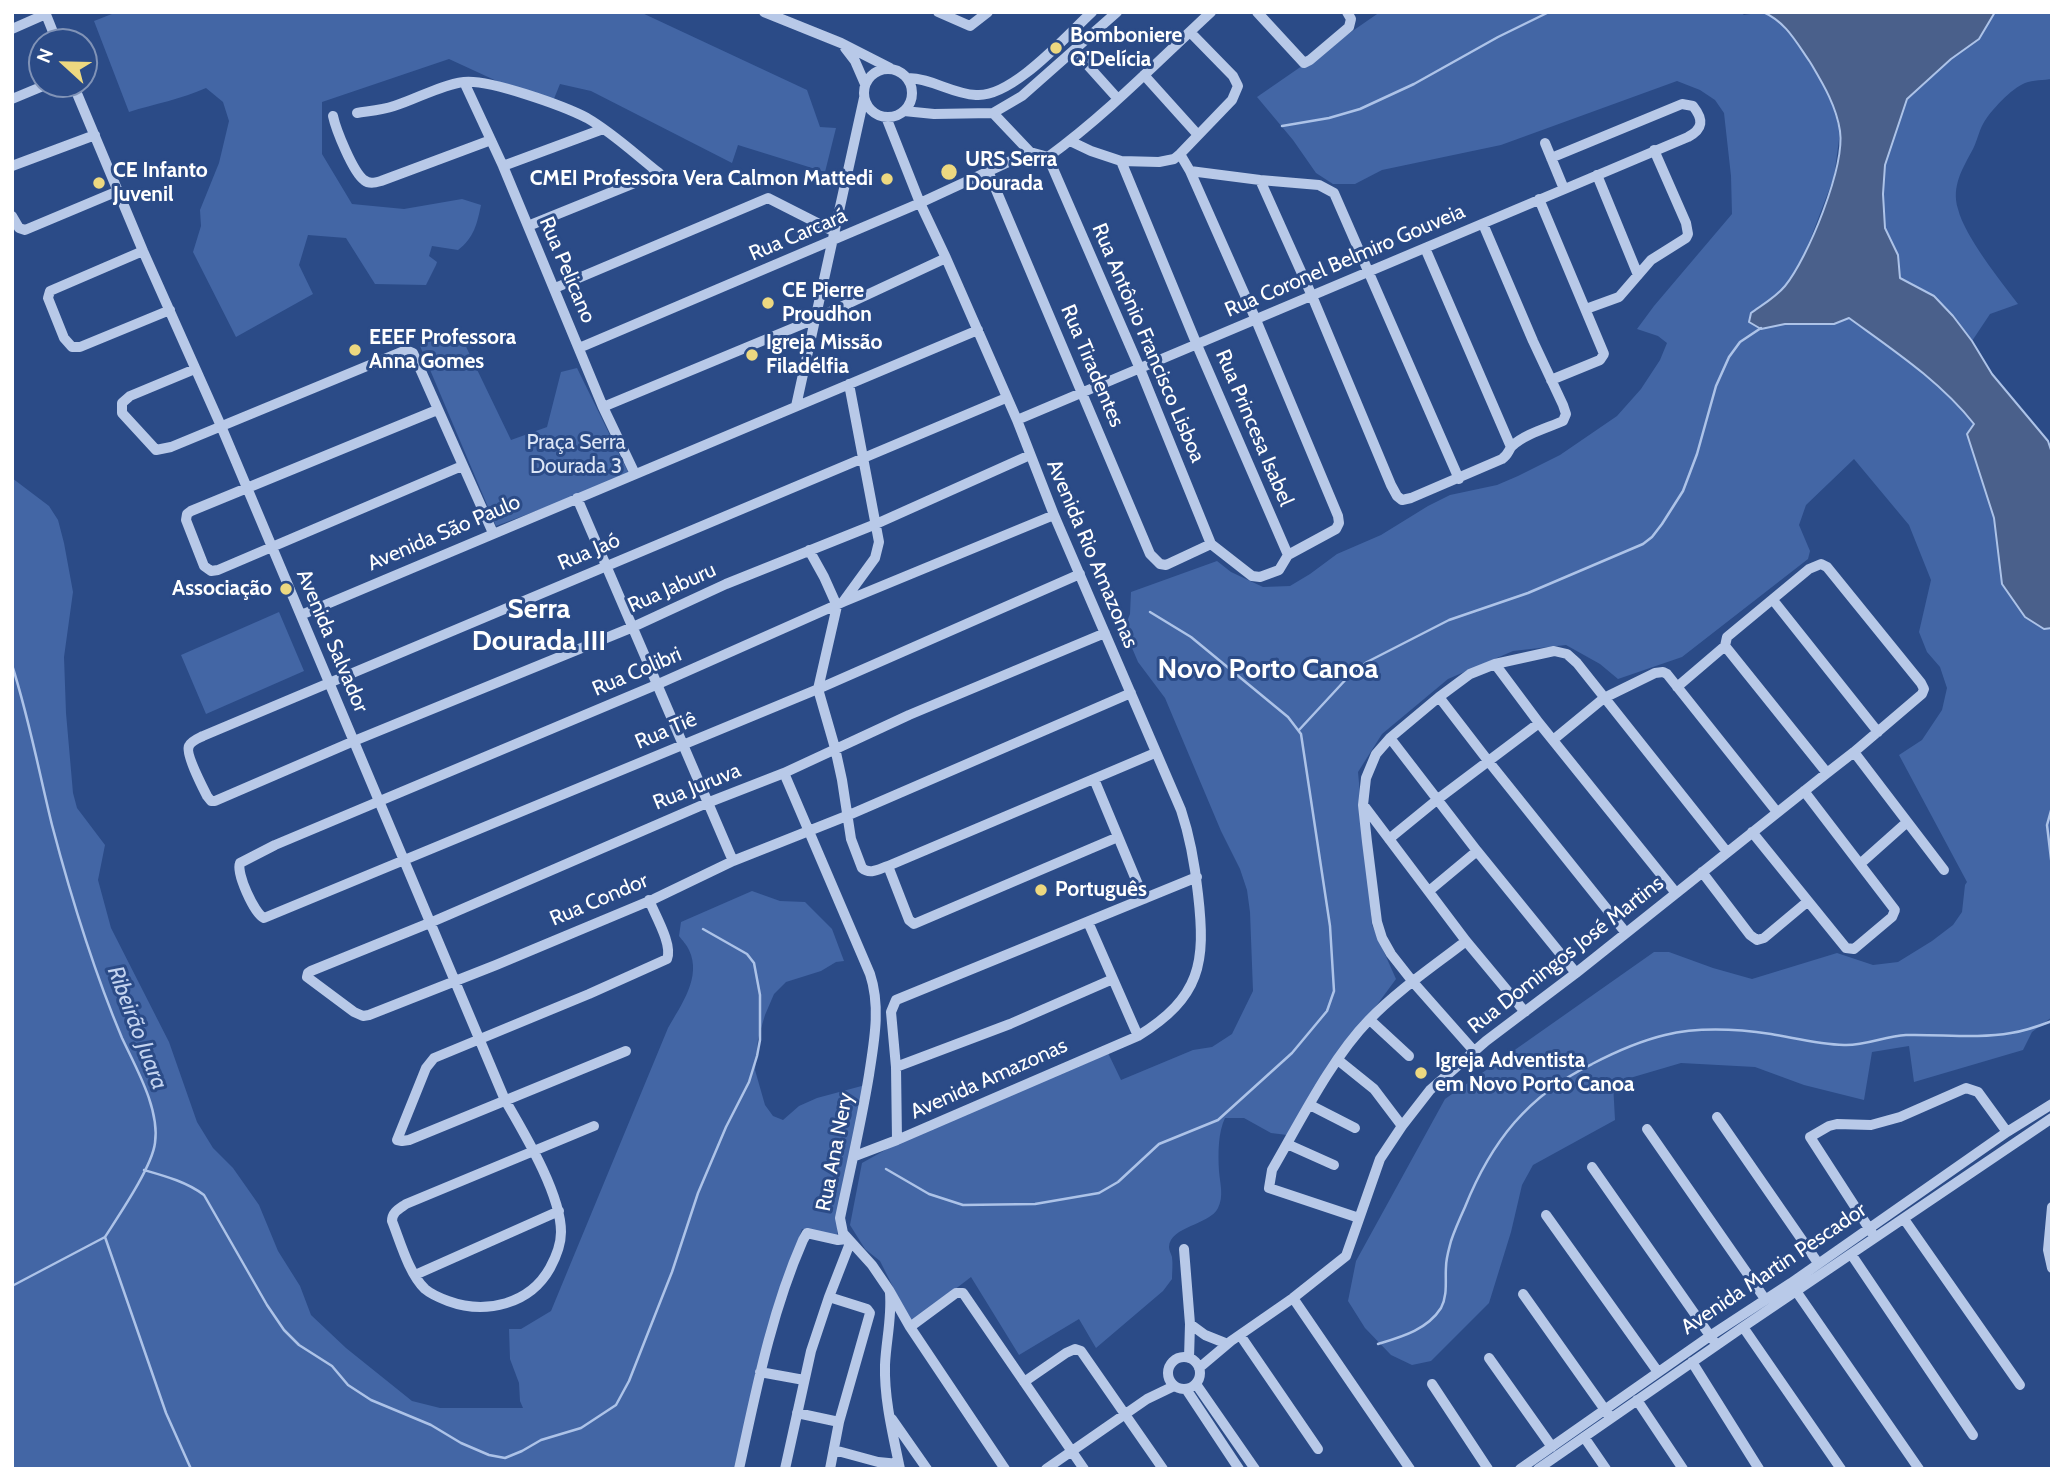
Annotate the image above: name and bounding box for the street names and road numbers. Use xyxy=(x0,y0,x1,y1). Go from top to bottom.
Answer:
street label: Rua Coronel Belmiro Gouveia xyxy=(1221,199,1469,323)
street label: Rua Carcará xyxy=(745,203,851,267)
street label: Rua Pelicano xyxy=(533,213,601,327)
street label: Rua Antônio Francisco Lisboa xyxy=(1086,220,1210,466)
street label: Rua Tiradentes xyxy=(1055,301,1129,431)
street label: Rua Princesa Isabel xyxy=(1210,346,1298,510)
street label: Avenida Rio Amazonas xyxy=(1041,456,1143,652)
street label: Avenida São Paulo xyxy=(364,489,524,577)
street label: Rua Jaó xyxy=(554,528,624,576)
street label: Rua Jaburu xyxy=(624,557,720,619)
street label: Avenida Salvador xyxy=(291,566,373,716)
street label: Rua Colibri xyxy=(589,642,685,702)
street label: Rua Tiê xyxy=(631,707,701,755)
street label: Rua Juruva xyxy=(650,758,744,816)
street label: Rua Condor xyxy=(546,868,652,932)
street label: Rua Domingos José Martins xyxy=(1463,871,1669,1039)
street label: Avenida Amazonas xyxy=(907,1033,1071,1125)
street label: Rua Ana Nery xyxy=(811,1091,859,1213)
street label: Avenida Martin Pescador xyxy=(1677,1198,1871,1340)

